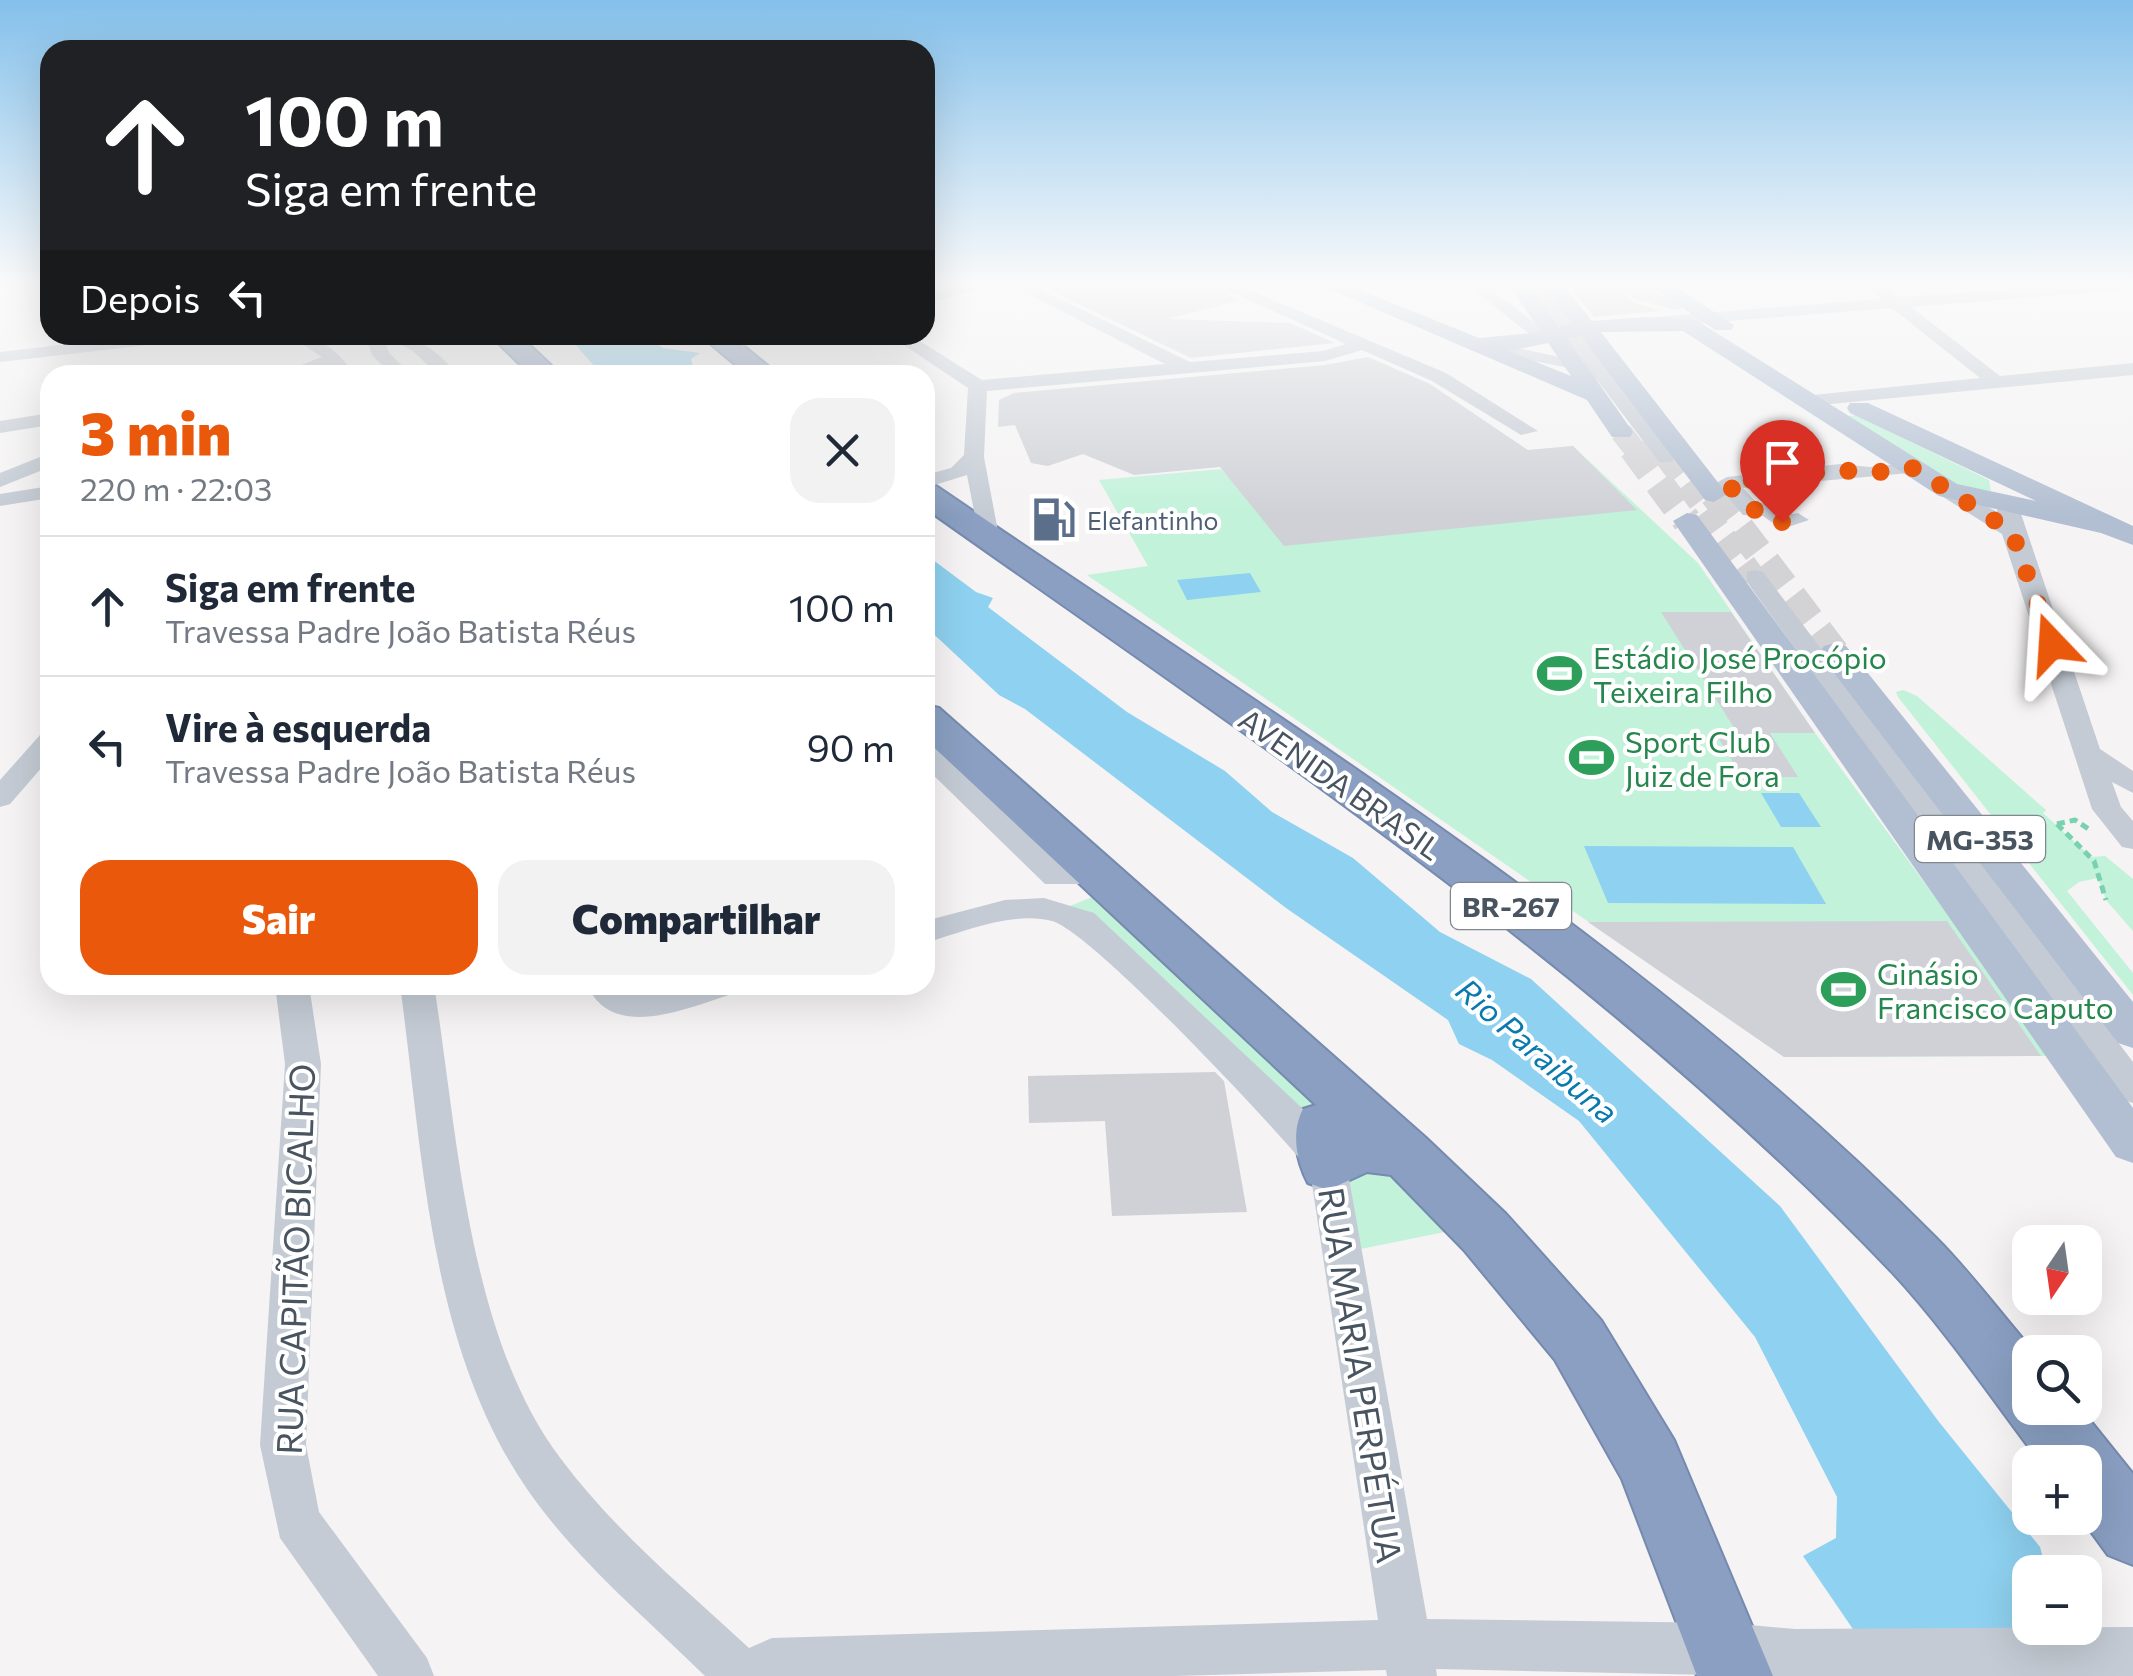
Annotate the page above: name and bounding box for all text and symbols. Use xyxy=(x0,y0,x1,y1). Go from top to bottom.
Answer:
text: 100 m xyxy=(245,75,444,160)
icon: ahead xyxy=(80,80,210,210)
text: Siga em frente xyxy=(245,160,537,215)
icon: left xyxy=(220,270,275,325)
text: Depois xyxy=(80,274,200,321)
text: 3 min xyxy=(80,394,231,467)
button: close xyxy=(790,398,895,503)
pin xyxy=(1740,420,1825,523)
icon: arrive xyxy=(1755,435,1810,490)
text: 220 m · 22:03 xyxy=(80,468,272,508)
fuel station icon: Elefantinho xyxy=(1030,496,1078,544)
place label: Elefantinho xyxy=(1087,505,1218,535)
text: Siga em frente xyxy=(165,563,415,610)
icon: ahead xyxy=(80,579,135,634)
text: 100 m xyxy=(789,583,895,630)
position arrow xyxy=(2000,592,2104,696)
text: Travessa Padre João Batista Réus xyxy=(165,610,636,650)
place label: Estádio José Procópio Teixeira Filho xyxy=(1593,638,1887,709)
sports icon: Estádio José Procópio Teixeira Filho xyxy=(1536,649,1584,697)
street label: AVENIDA BRASIL xyxy=(1233,699,1449,867)
text: Vire à esquerda xyxy=(165,703,431,750)
icon: left xyxy=(80,719,135,774)
place label: Sport Club Juiz de Fora xyxy=(1625,722,1780,793)
text: 90 m xyxy=(807,723,895,770)
sports icon: Sport Club Juiz de Fora xyxy=(1568,733,1616,781)
text: Travessa Padre João Batista Réus xyxy=(165,750,636,790)
road number: MG-353 xyxy=(1915,816,2045,862)
button: Sair xyxy=(80,860,478,975)
button: Compartilhar xyxy=(498,860,895,975)
road number: BR-267 xyxy=(1451,883,1571,929)
place label: Ginásio Francisco Caputo xyxy=(1877,954,2114,1025)
sports icon: Ginásio Francisco Caputo xyxy=(1820,965,1868,1013)
water label: Rio Paraibuna xyxy=(1449,969,1627,1131)
street label: RUA CAPITÃO BICALHO xyxy=(266,1063,322,1455)
street label: RUA MARIA PERPÉTUA xyxy=(1311,1184,1413,1566)
north arrow xyxy=(2012,1225,2102,1315)
map controls xyxy=(2012,1225,2102,1645)
button: search xyxy=(2012,1335,2102,1425)
button: + xyxy=(2012,1445,2102,1535)
button: − xyxy=(2012,1555,2102,1645)

